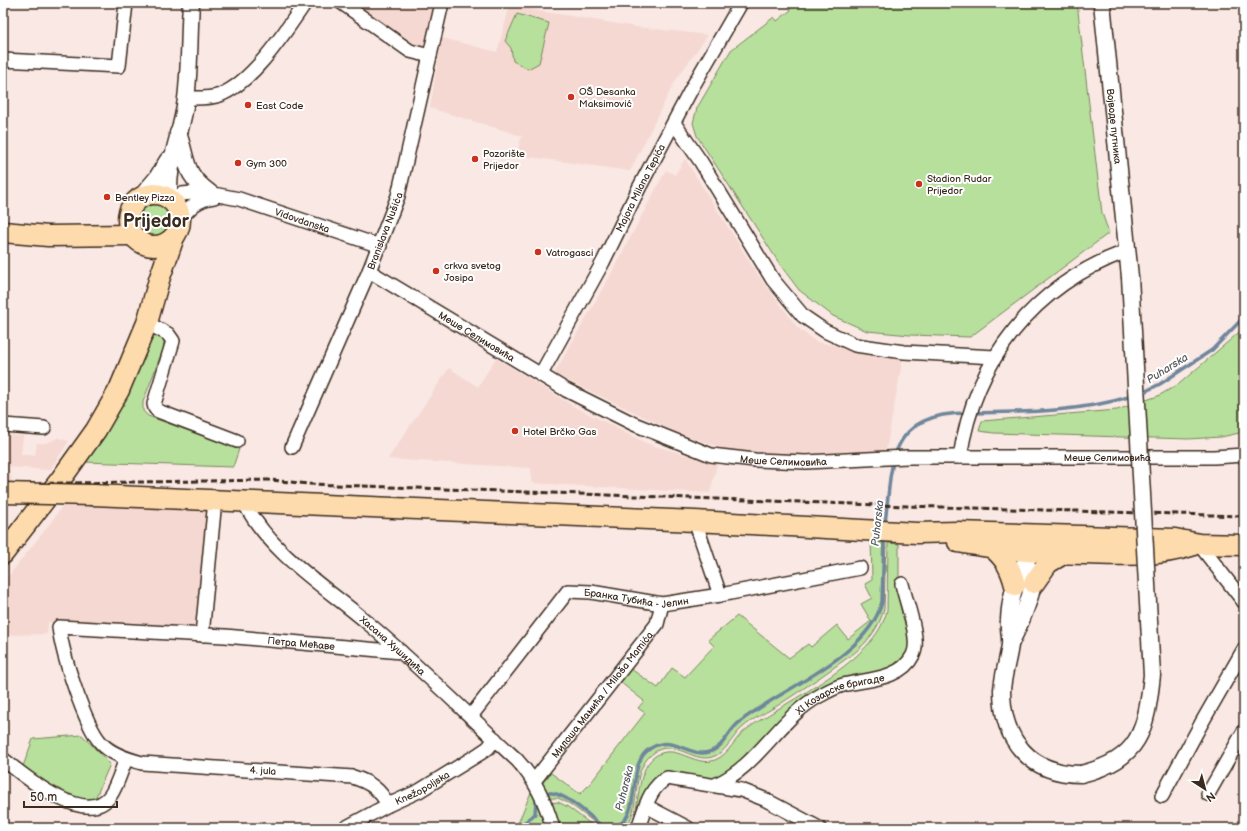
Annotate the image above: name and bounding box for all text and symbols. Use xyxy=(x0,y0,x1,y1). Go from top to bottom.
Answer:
place label: OŠ Desanka Maksimović xyxy=(579,86,636,110)
street label: Војводе путника xyxy=(1104,88,1123,165)
marker: OŠ Desanka Maksimović xyxy=(566,92,576,102)
marker: East Code xyxy=(243,100,253,110)
place label: East Code xyxy=(256,100,303,112)
street label: Majora Milana Tepića xyxy=(614,142,668,234)
place label: Pozorište Prijedor xyxy=(483,148,525,172)
marker: Pozorište Prijedor xyxy=(470,154,480,164)
marker: Gym 300 xyxy=(233,158,243,168)
place label: Gym 300 xyxy=(246,158,287,170)
place label: Stadion Rudar Prijedor xyxy=(927,173,992,197)
marker: Stadion Rudar Prijedor xyxy=(914,179,924,189)
street label: Branislava Nušića xyxy=(365,191,406,272)
marker: Bentley Pizza xyxy=(102,192,112,202)
place label: Bentley Pizza xyxy=(115,192,175,204)
street label: Vidovdanska xyxy=(273,206,331,236)
district label: Prijedor xyxy=(123,211,190,232)
marker: Vatrogasci xyxy=(533,247,543,257)
place label: Vatrogasci xyxy=(546,247,593,259)
place label: crkva svetog Josipa xyxy=(444,260,501,284)
marker: crkva svetog Josipa xyxy=(431,266,441,276)
street label: Меше Селимовића xyxy=(436,309,517,365)
water label: Puharska xyxy=(1144,351,1190,386)
marker: Hotel Brčko Gas xyxy=(510,426,520,436)
place label: Hotel Brčko Gas xyxy=(523,426,596,438)
street label: Меше Селимовића xyxy=(1064,452,1151,464)
street label: Меше Селимовића xyxy=(739,453,827,469)
water label: Puharska xyxy=(869,499,886,547)
street label: Бранка Тубића - Јелин xyxy=(583,587,689,611)
street label: Хасана Хушидића xyxy=(357,614,428,678)
street label: Милоша Мамића / Miloša Mamića xyxy=(549,629,656,761)
street label: Петра Мећаве xyxy=(267,635,336,653)
street label: XI Козарске бригаде xyxy=(793,672,886,718)
street label: 4. jula xyxy=(249,764,277,778)
water label: Puharska xyxy=(613,764,636,812)
street label: Knežopoljska xyxy=(393,769,452,808)
north arrow xyxy=(1185,769,1225,809)
scale bar xyxy=(24,783,117,809)
text: N xyxy=(1203,789,1218,804)
text: 50 m xyxy=(30,790,57,805)

